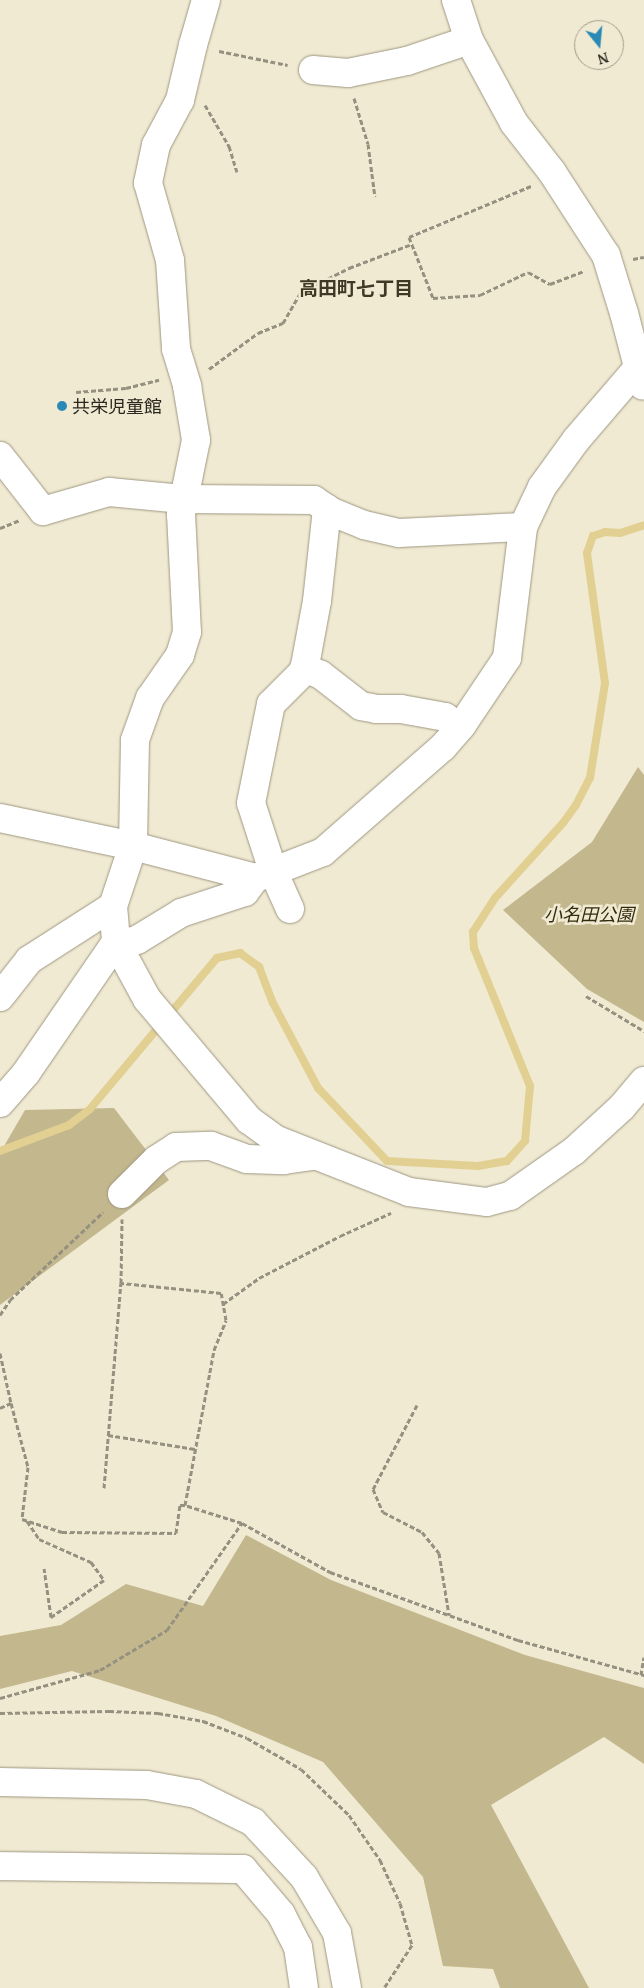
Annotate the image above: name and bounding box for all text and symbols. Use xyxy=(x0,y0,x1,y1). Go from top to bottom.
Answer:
north arrow xyxy=(574,20,624,70)
text: N xyxy=(595,48,611,70)
district label: 高田町七丁目 xyxy=(299,277,413,299)
place label: 共栄児童館 xyxy=(72,395,162,417)
marker: 共栄児童館 xyxy=(56,400,68,412)
park label: 小名田公園 xyxy=(544,903,634,925)

